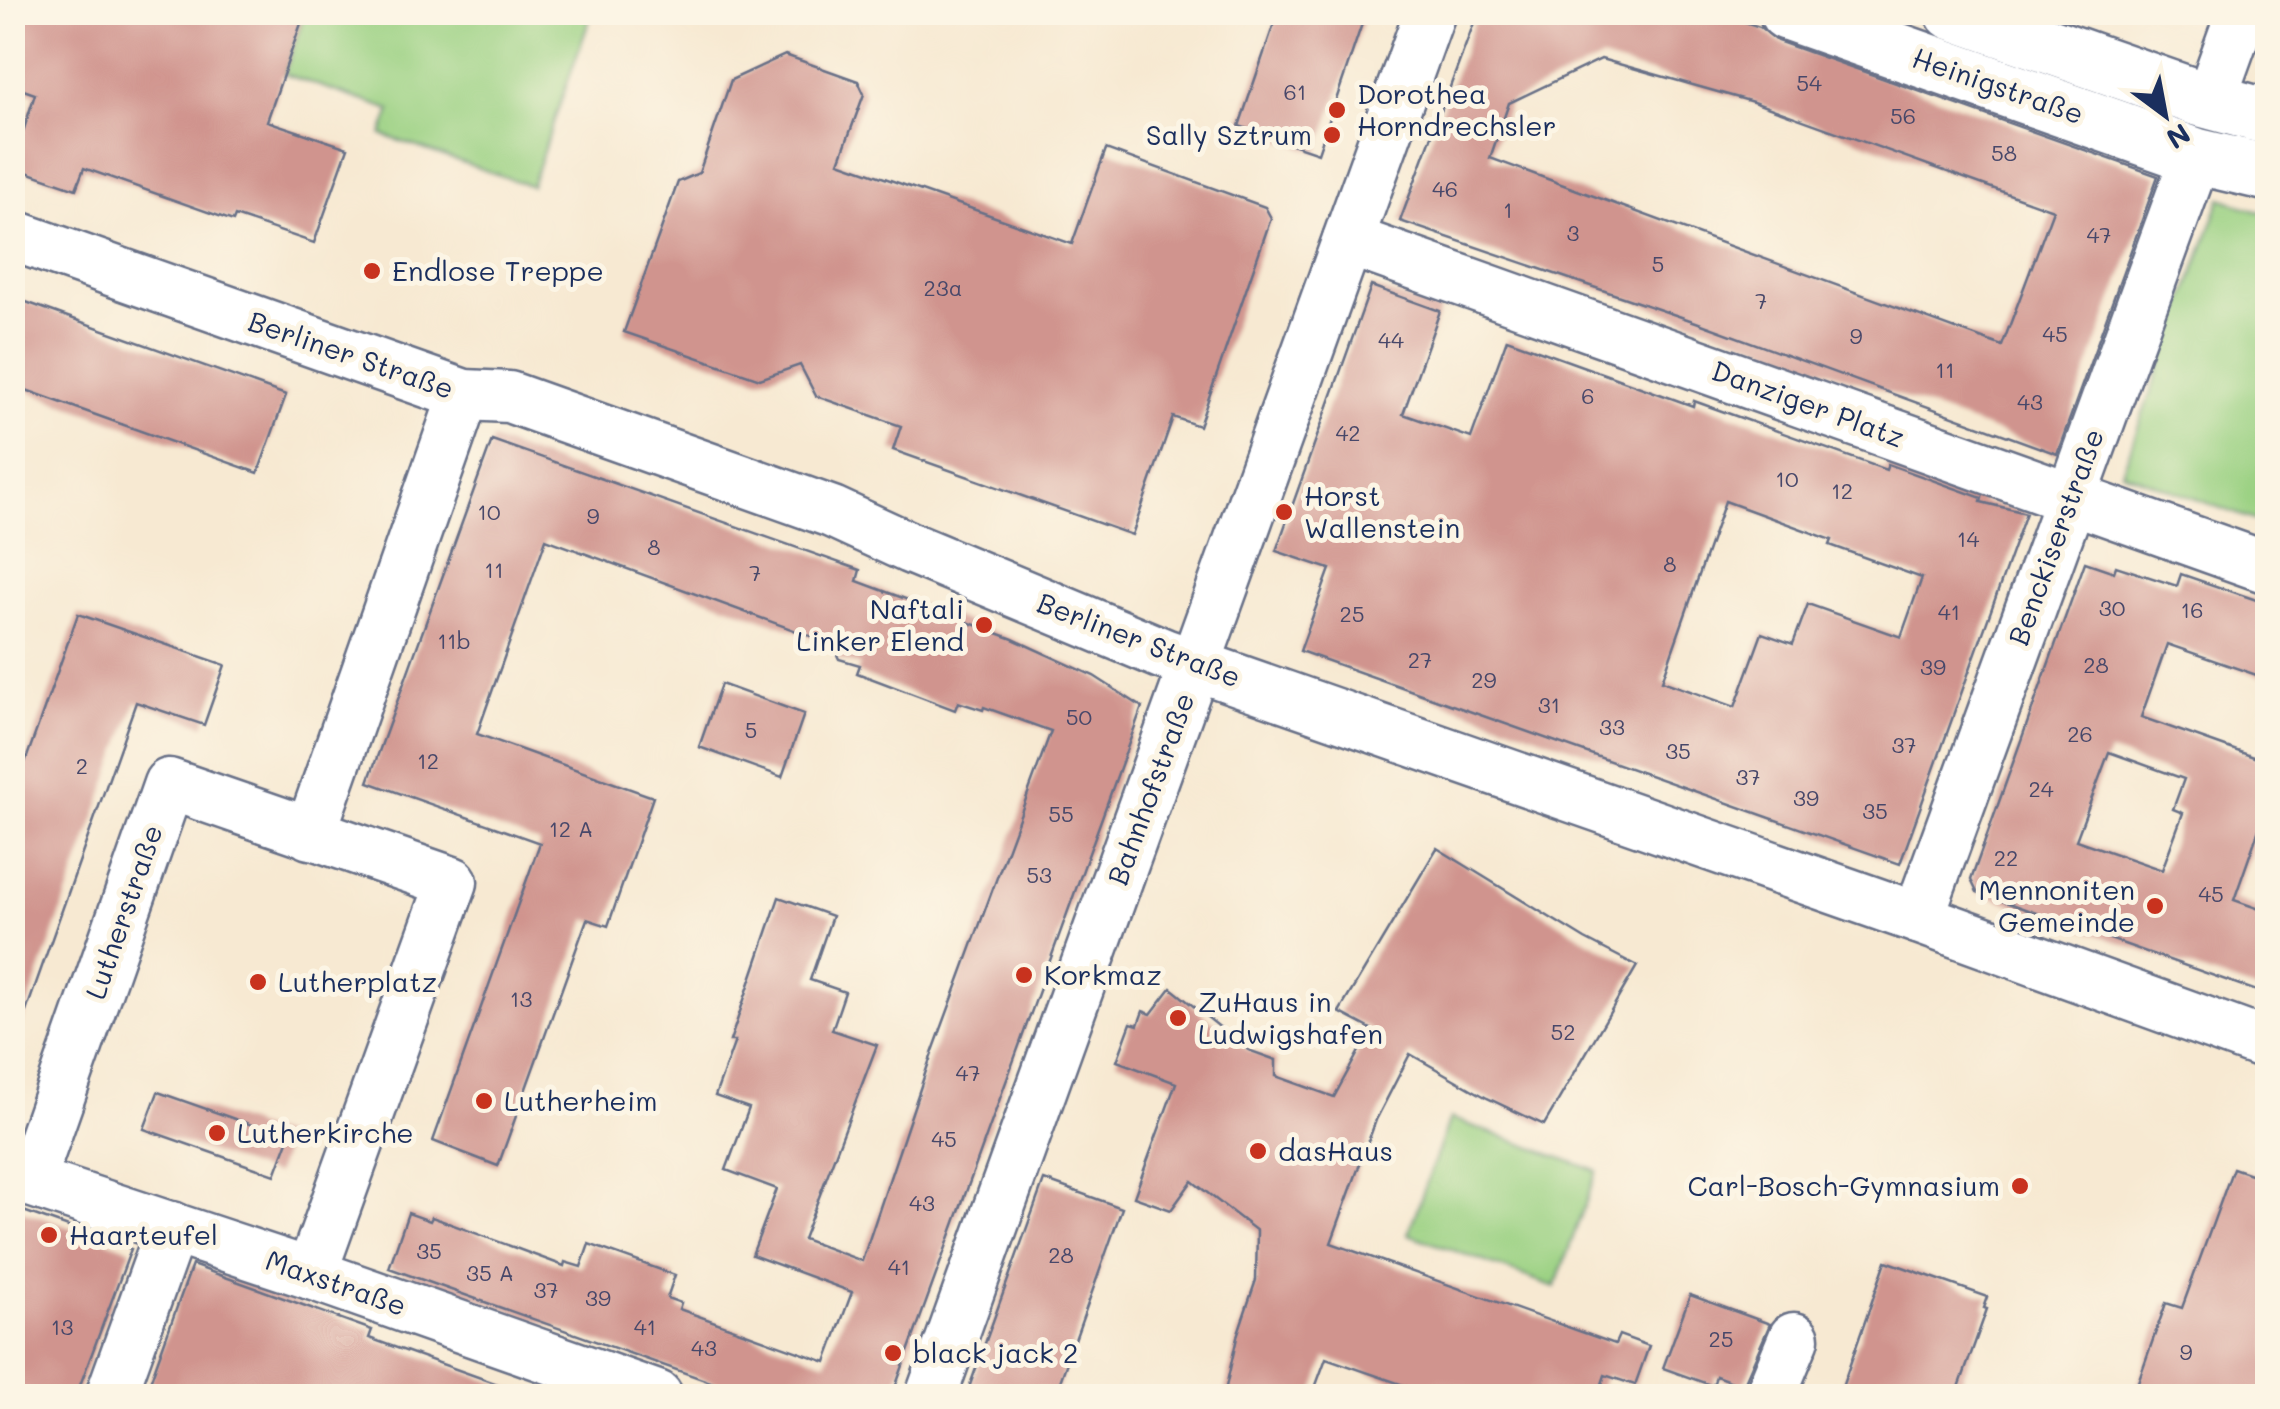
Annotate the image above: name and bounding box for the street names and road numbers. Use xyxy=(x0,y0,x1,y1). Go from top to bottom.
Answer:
street label: Heinigstraße xyxy=(1908,39,2089,131)
street label: Berliner Straße xyxy=(244,302,459,406)
street label: Danziger Platz xyxy=(1707,352,1910,455)
street label: Benckiserstraße xyxy=(1999,424,2111,650)
street label: Berliner Straße xyxy=(1033,584,1246,694)
street label: Bahnhofstraße xyxy=(1099,688,1202,890)
street label: Lutherstraße xyxy=(76,820,170,1004)
street label: Maxstraße xyxy=(261,1241,411,1323)

